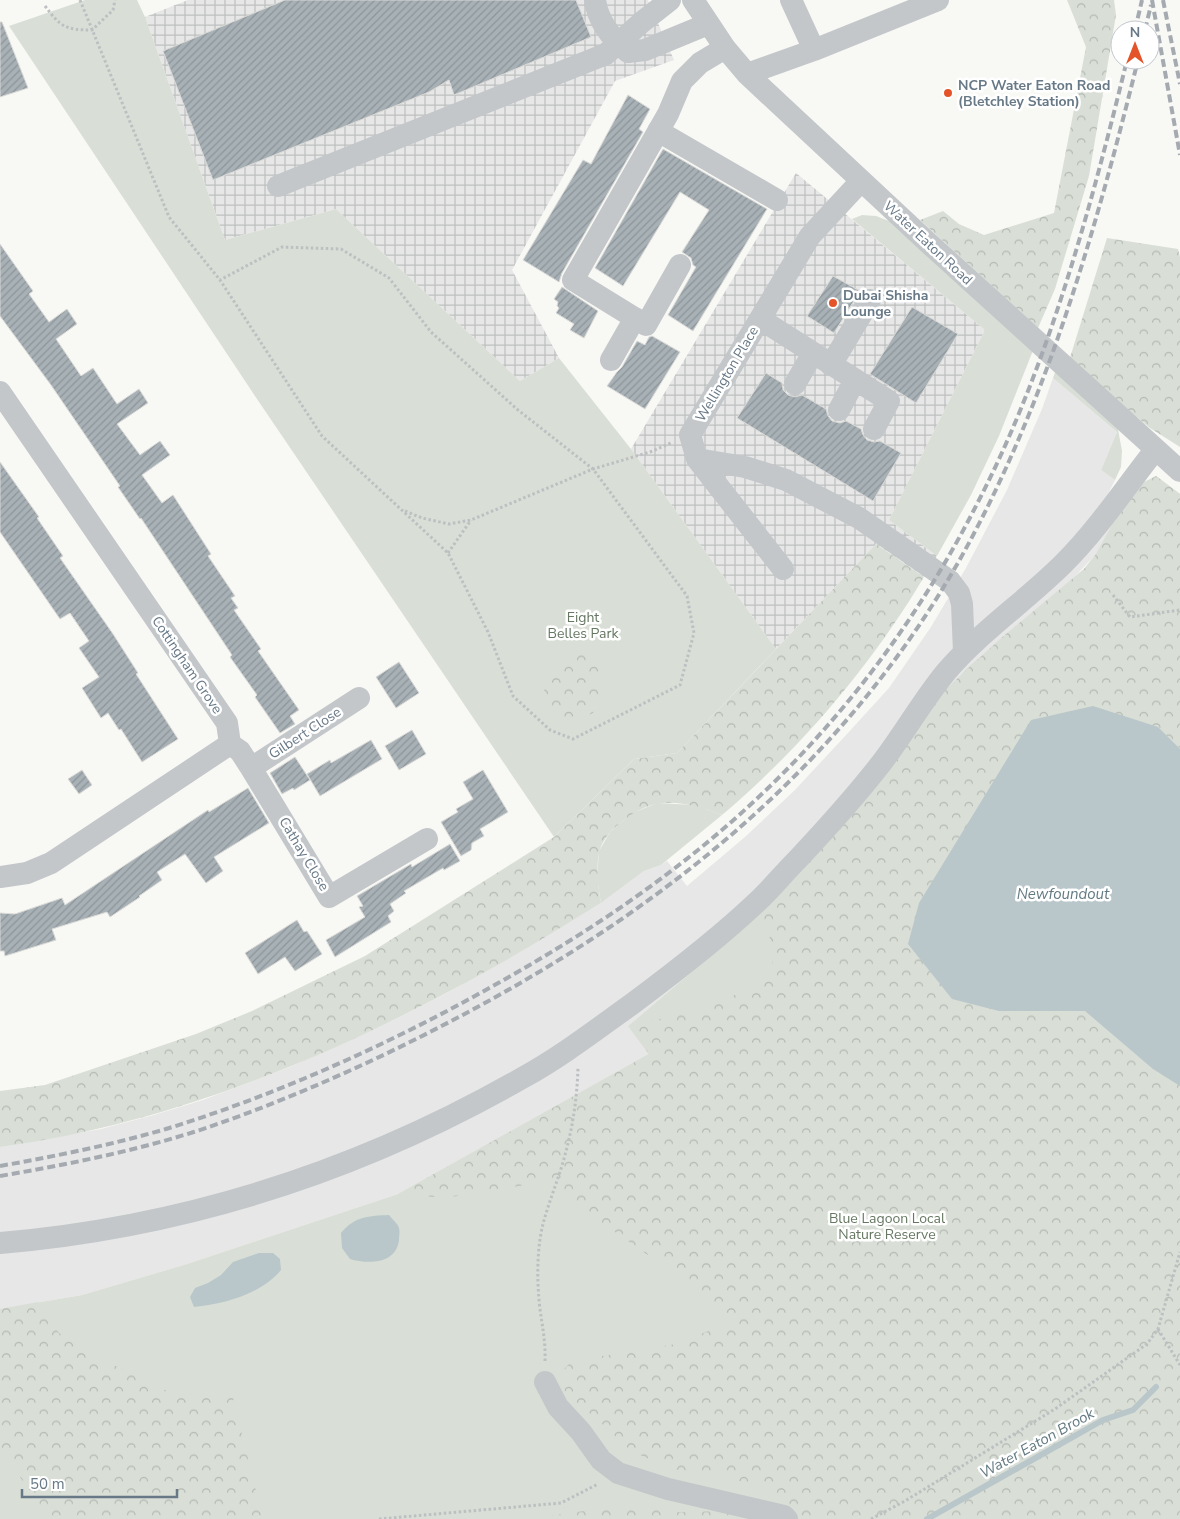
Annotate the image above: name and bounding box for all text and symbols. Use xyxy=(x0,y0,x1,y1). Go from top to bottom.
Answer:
north arrow xyxy=(1110,20,1160,70)
text: N xyxy=(1130,23,1140,42)
place label: NCP Water Eaton Road (Bletchley Station) xyxy=(958,76,1110,111)
marker: NCP Water Eaton Road (Bletchley Station) xyxy=(942,87,954,99)
street label: Water Eaton Road xyxy=(879,197,977,289)
place label: Dubai Shisha Lounge xyxy=(843,286,928,321)
marker: Dubai Shisha Lounge xyxy=(827,297,839,309)
street label: Wellington Place xyxy=(691,323,763,425)
park label: Eight Belles Park xyxy=(548,608,619,643)
street label: Cottingham Grove xyxy=(147,612,227,718)
street label: Gilbert Close xyxy=(265,703,345,763)
street label: Cathay Close xyxy=(274,814,334,894)
water label: Newfoundout xyxy=(1017,884,1110,904)
park label: Blue Lagoon Local Nature Reserve xyxy=(829,1209,946,1244)
water label: Water Eaton Brook xyxy=(976,1403,1098,1483)
scale bar xyxy=(22,1466,178,1498)
text: 50 m xyxy=(30,1474,65,1494)

